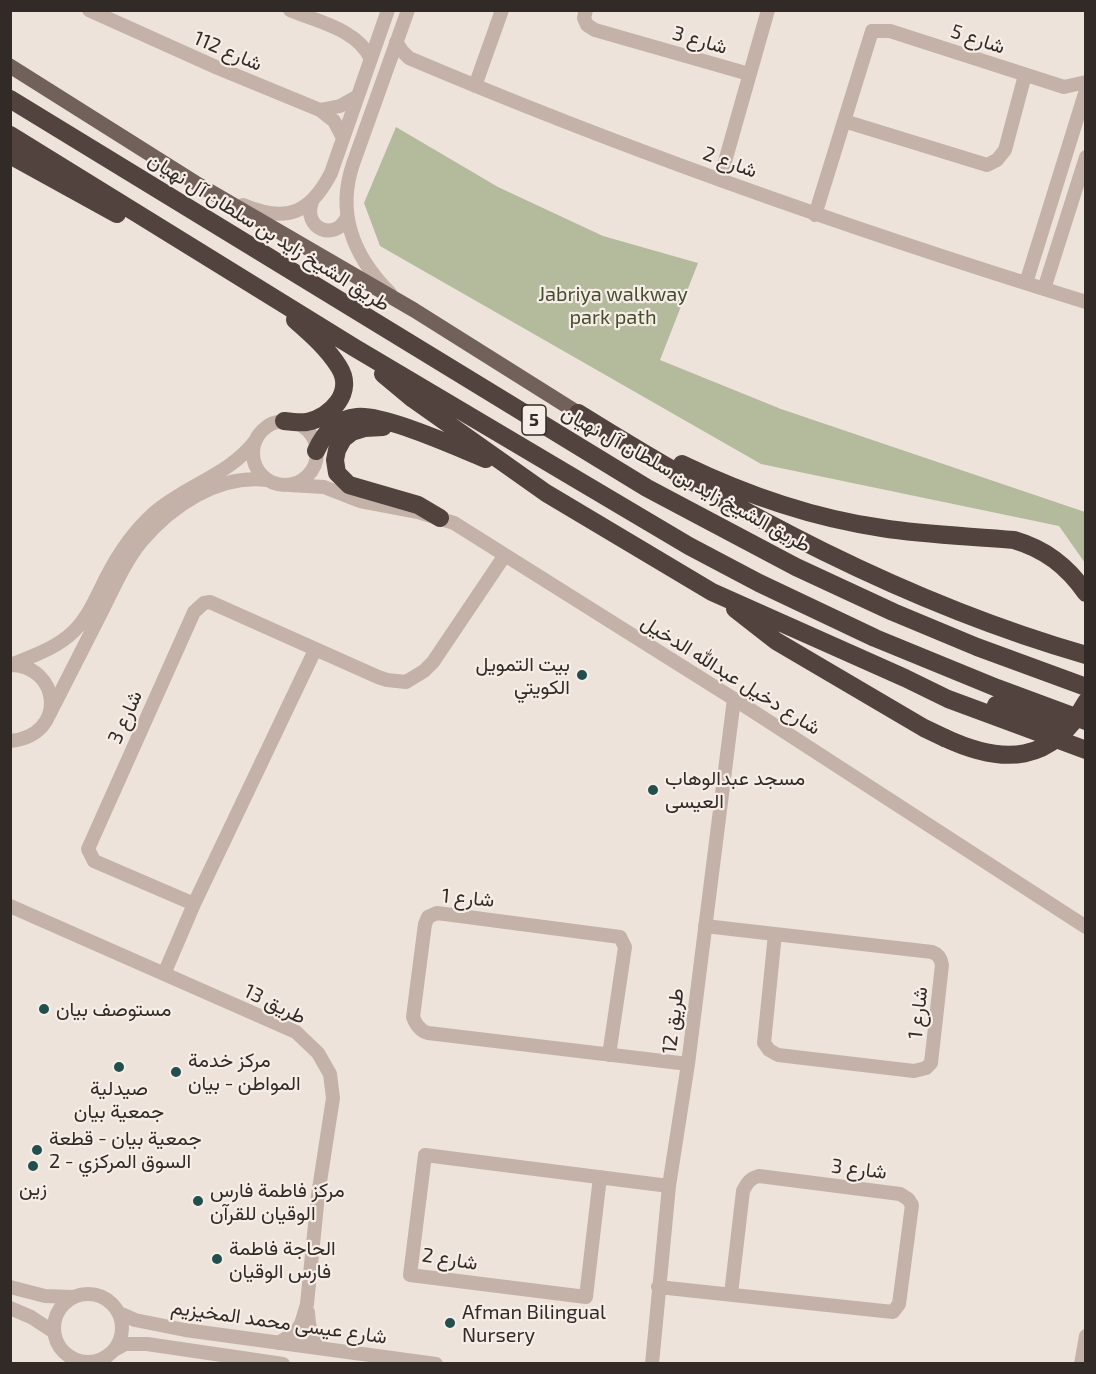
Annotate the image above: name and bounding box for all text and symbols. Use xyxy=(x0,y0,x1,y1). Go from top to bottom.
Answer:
street label: شارع 5 xyxy=(948,19,1008,59)
street label: شارع 3 xyxy=(670,21,730,59)
street label: شارع 112 xyxy=(190,26,266,76)
street label: شارع 2 xyxy=(700,141,760,183)
street label: طريق الشيخ زايد بن سلطان آل نهيان xyxy=(144,147,394,317)
park label: Jabriya walkway park path xyxy=(538,282,688,329)
street label: طريق الشيخ زايد بن سلطان آل نهيان xyxy=(557,400,815,558)
road number: 5 xyxy=(522,405,546,435)
street label: شارع دخيل عبدالله الدخيل xyxy=(637,610,825,740)
place label: بيت التمويل الكويتي xyxy=(476,652,570,699)
marker: بيت التمويل الكويتي xyxy=(575,668,589,682)
street label: شارع 3 xyxy=(103,687,147,747)
place label: مسجد عبدالوهاب العيسى xyxy=(665,766,805,813)
marker: مسجد عبدالوهاب العيسى xyxy=(646,783,660,797)
street label: شارع 1 xyxy=(441,884,495,912)
street label: طريق 13 xyxy=(240,979,310,1029)
street label: شارع 1 xyxy=(903,986,933,1040)
street label: طريق 12 xyxy=(657,987,689,1055)
place label: مستوصف بيان xyxy=(56,997,171,1021)
marker: مستوصف بيان xyxy=(37,1002,51,1016)
place label: مركز خدمة المواطن - بيان xyxy=(188,1048,301,1095)
marker: صيدلية جمعية بيان xyxy=(112,1060,126,1074)
marker: مركز خدمة المواطن - بيان xyxy=(169,1065,183,1079)
place label: صيدلية جمعية بيان xyxy=(74,1076,164,1123)
place label: جمعية بيان - قطعة 2 - السوق المركزي xyxy=(49,1126,202,1173)
marker: جمعية بيان - قطعة 2 - السوق المركزي xyxy=(30,1143,44,1157)
street label: شارع 3 xyxy=(830,1154,888,1184)
marker: زين xyxy=(26,1159,40,1173)
place label: زين xyxy=(19,1176,47,1200)
place label: مركز فاطمة فارس الوقيان للقرآن xyxy=(210,1178,345,1225)
marker: مركز فاطمة فارس الوقيان للقرآن xyxy=(191,1194,205,1208)
place label: الحاجة فاطمة فارس الوقيان xyxy=(229,1236,336,1283)
street label: شارع 2 xyxy=(421,1243,479,1275)
marker: الحاجة فاطمة فارس الوقيان xyxy=(210,1252,224,1266)
street label: شارع عيسى محمد المخيزيم xyxy=(170,1295,388,1349)
place label: Afman Bilingual Nursery xyxy=(462,1300,606,1347)
marker: Afman Bilingual Nursery xyxy=(443,1316,457,1330)

